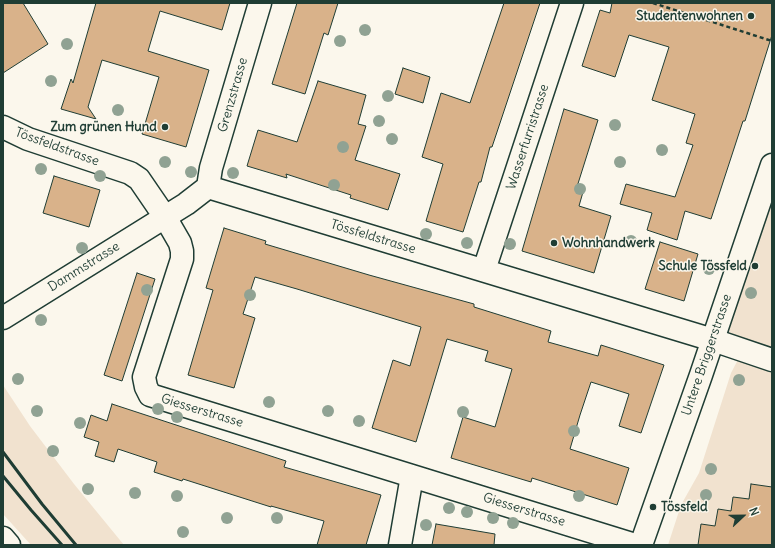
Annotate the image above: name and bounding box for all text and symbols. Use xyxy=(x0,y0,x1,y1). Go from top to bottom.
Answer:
place label: Studentenwohnen xyxy=(636,8,743,24)
marker: Studentenwohnen xyxy=(746,11,756,21)
street label: Grenzstrasse xyxy=(215,56,251,134)
street label: Wasserfurristrasse xyxy=(504,82,552,192)
place label: Zum grünen Hund xyxy=(50,119,157,135)
marker: Zum grünen Hund xyxy=(160,122,170,132)
street label: Tössfeldstrasse xyxy=(13,125,101,169)
street label: Tössfeldstrasse xyxy=(329,217,417,257)
place label: Wohnhandwerk xyxy=(562,235,655,251)
marker: Wohnhandwerk xyxy=(549,238,559,248)
street label: Dammstrasse xyxy=(45,239,123,295)
place label: Schule Tössfeld xyxy=(659,258,747,274)
marker: Schule Tössfeld xyxy=(750,261,760,271)
street label: Untere Briggerstrasse xyxy=(679,292,735,418)
street label: Giesserstrasse xyxy=(159,391,245,431)
street label: Giesserstrasse xyxy=(481,490,567,530)
north arrow xyxy=(723,496,763,536)
place label: Tössfeld xyxy=(661,499,708,515)
marker: Tössfeld xyxy=(648,502,658,512)
text: N xyxy=(746,505,762,518)

